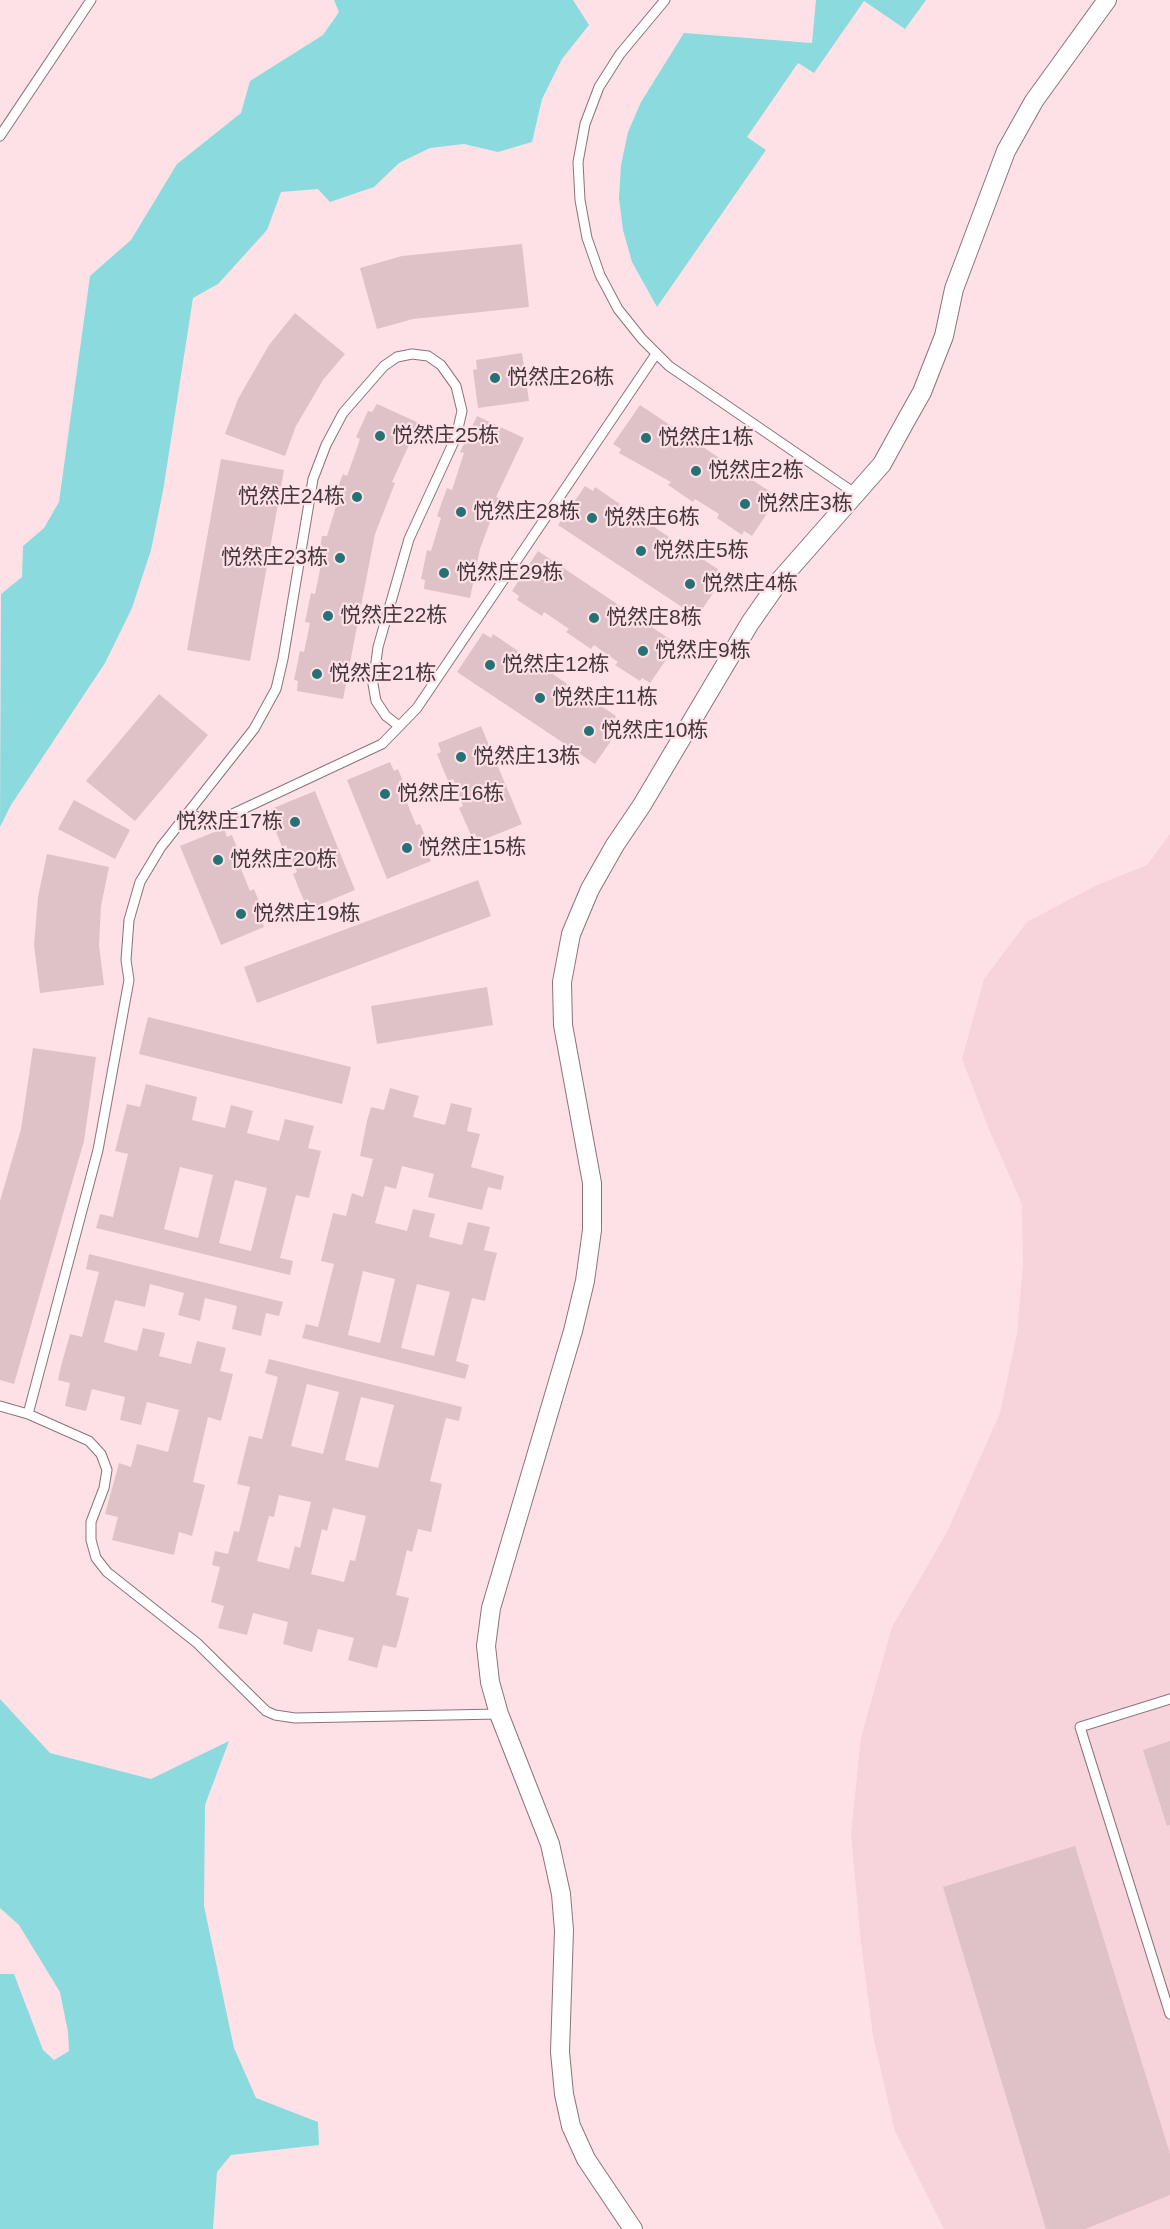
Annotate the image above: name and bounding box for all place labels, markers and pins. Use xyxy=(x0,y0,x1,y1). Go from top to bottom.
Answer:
place label: 悦然庄26栋 xyxy=(507,365,614,391)
marker: 悦然庄26栋 xyxy=(488,371,502,385)
place label: 悦然庄25栋 xyxy=(392,423,499,449)
place label: 悦然庄1栋 xyxy=(658,425,754,451)
marker: 悦然庄25栋 xyxy=(373,429,387,443)
marker: 悦然庄1栋 xyxy=(639,431,653,445)
place label: 悦然庄2栋 xyxy=(708,458,804,484)
marker: 悦然庄2栋 xyxy=(689,464,703,478)
place label: 悦然庄24栋 xyxy=(238,484,345,510)
marker: 悦然庄24栋 xyxy=(350,490,364,504)
place label: 悦然庄3栋 xyxy=(757,491,853,517)
marker: 悦然庄3栋 xyxy=(738,497,752,511)
place label: 悦然庄28栋 xyxy=(473,499,580,525)
marker: 悦然庄28栋 xyxy=(454,505,468,519)
place label: 悦然庄6栋 xyxy=(604,505,700,531)
marker: 悦然庄6栋 xyxy=(585,511,599,525)
place label: 悦然庄5栋 xyxy=(653,538,749,564)
marker: 悦然庄5栋 xyxy=(634,544,648,558)
place label: 悦然庄23栋 xyxy=(221,545,328,571)
marker: 悦然庄23栋 xyxy=(333,551,347,565)
place label: 悦然庄29栋 xyxy=(456,560,563,586)
marker: 悦然庄29栋 xyxy=(437,566,451,580)
place label: 悦然庄4栋 xyxy=(702,571,798,597)
marker: 悦然庄4栋 xyxy=(683,577,697,591)
place label: 悦然庄22栋 xyxy=(340,603,447,629)
place label: 悦然庄8栋 xyxy=(606,605,702,631)
marker: 悦然庄22栋 xyxy=(321,609,335,623)
marker: 悦然庄8栋 xyxy=(587,611,601,625)
place label: 悦然庄9栋 xyxy=(655,638,751,664)
marker: 悦然庄9栋 xyxy=(636,644,650,658)
place label: 悦然庄12栋 xyxy=(502,652,609,678)
marker: 悦然庄12栋 xyxy=(483,658,497,672)
place label: 悦然庄21栋 xyxy=(329,661,436,687)
marker: 悦然庄21栋 xyxy=(310,667,324,681)
place label: 悦然庄11栋 xyxy=(552,685,658,711)
marker: 悦然庄11栋 xyxy=(533,691,547,705)
place label: 悦然庄10栋 xyxy=(601,718,708,744)
marker: 悦然庄10栋 xyxy=(582,724,596,738)
place label: 悦然庄13栋 xyxy=(473,744,580,770)
marker: 悦然庄13栋 xyxy=(454,750,468,764)
place label: 悦然庄16栋 xyxy=(397,781,504,807)
marker: 悦然庄16栋 xyxy=(378,787,392,801)
place label: 悦然庄17栋 xyxy=(176,809,283,835)
marker: 悦然庄17栋 xyxy=(288,815,302,829)
place label: 悦然庄15栋 xyxy=(419,835,526,861)
marker: 悦然庄15栋 xyxy=(400,841,414,855)
place label: 悦然庄20栋 xyxy=(230,847,337,873)
marker: 悦然庄20栋 xyxy=(211,853,225,867)
place label: 悦然庄19栋 xyxy=(253,901,360,927)
marker: 悦然庄19栋 xyxy=(234,907,248,921)

